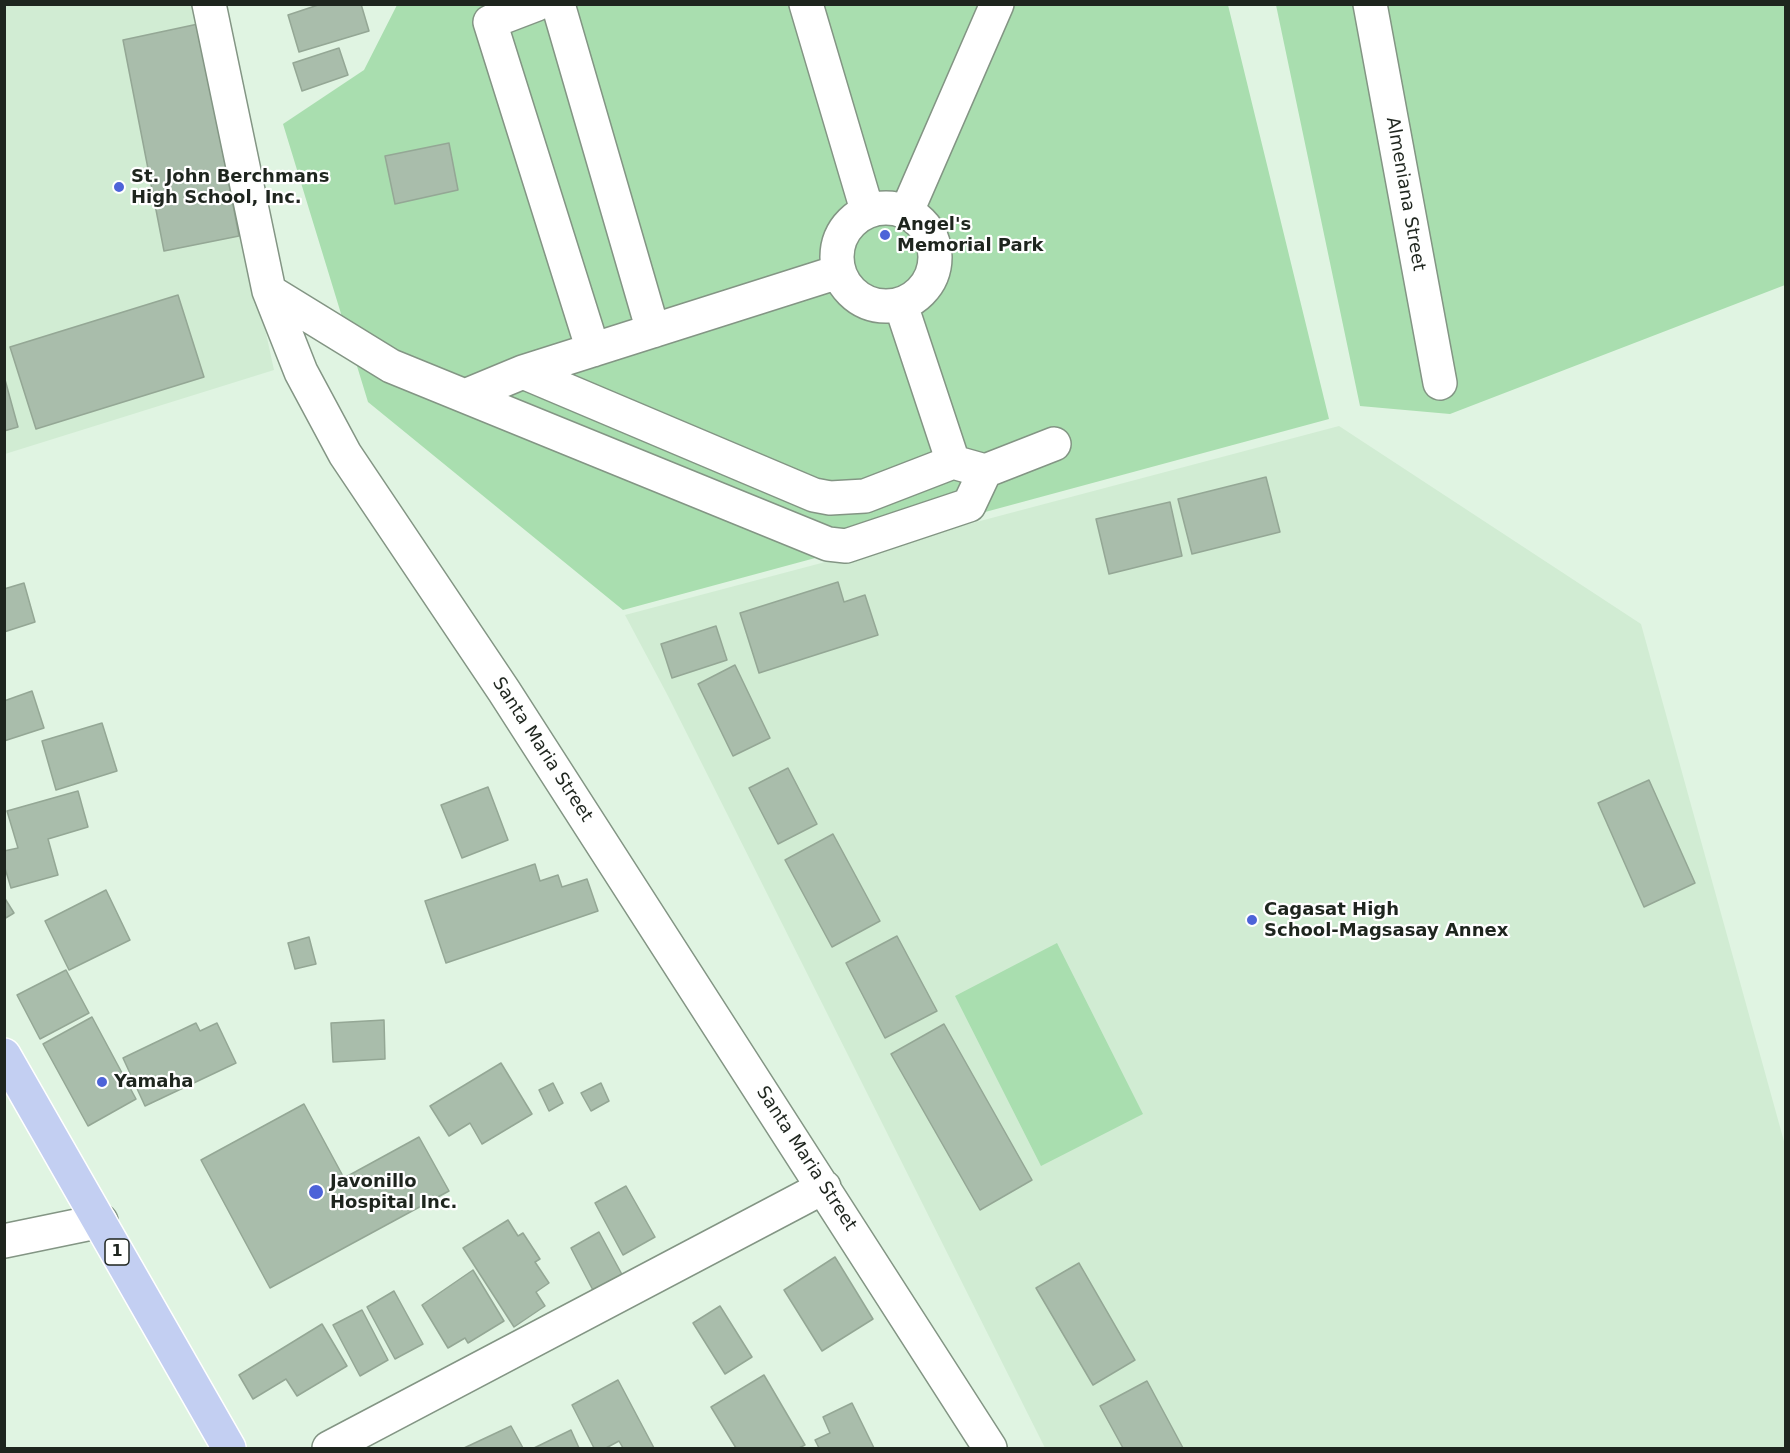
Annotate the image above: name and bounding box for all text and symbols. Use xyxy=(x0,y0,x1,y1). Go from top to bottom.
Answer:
street label: Almeniana Street xyxy=(1381,115,1429,273)
place label: St. John Berchmans High School, Inc. xyxy=(131,166,329,208)
marker: St. John Berchmans High School, Inc. xyxy=(112,180,126,194)
place label: Angel's Memorial Park xyxy=(897,214,1044,256)
marker: Angel's Memorial Park xyxy=(878,228,892,242)
street label: Santa Maria Street xyxy=(487,674,597,826)
place label: Cagasat High School-Magsasay Annex xyxy=(1264,899,1508,942)
marker: Cagasat High School-Magsasay Annex xyxy=(1245,913,1259,927)
place label: Yamaha xyxy=(114,1071,193,1093)
marker: Yamaha xyxy=(95,1075,109,1089)
street label: Santa Maria Street xyxy=(751,1083,861,1235)
place label: Javonillo Hospital Inc. xyxy=(330,1171,457,1214)
marker: Javonillo Hospital Inc. xyxy=(307,1183,325,1201)
road number: 1 xyxy=(105,1239,129,1265)

